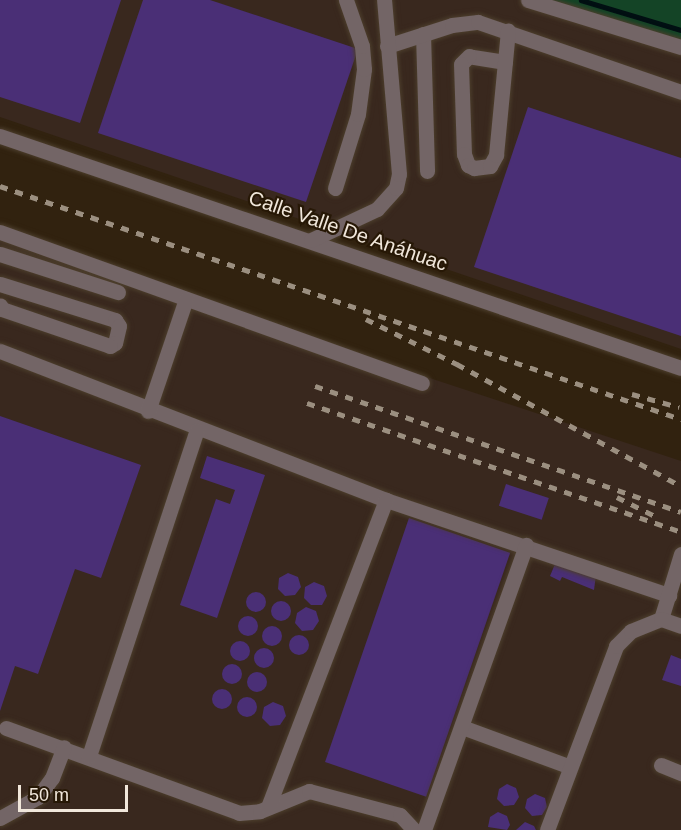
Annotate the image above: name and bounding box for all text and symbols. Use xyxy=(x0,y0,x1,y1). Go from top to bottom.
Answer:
street label: Calle Valle De Anáhuac xyxy=(245,186,451,276)
scale bar xyxy=(21,773,130,811)
text: 50 m xyxy=(29,785,69,805)

